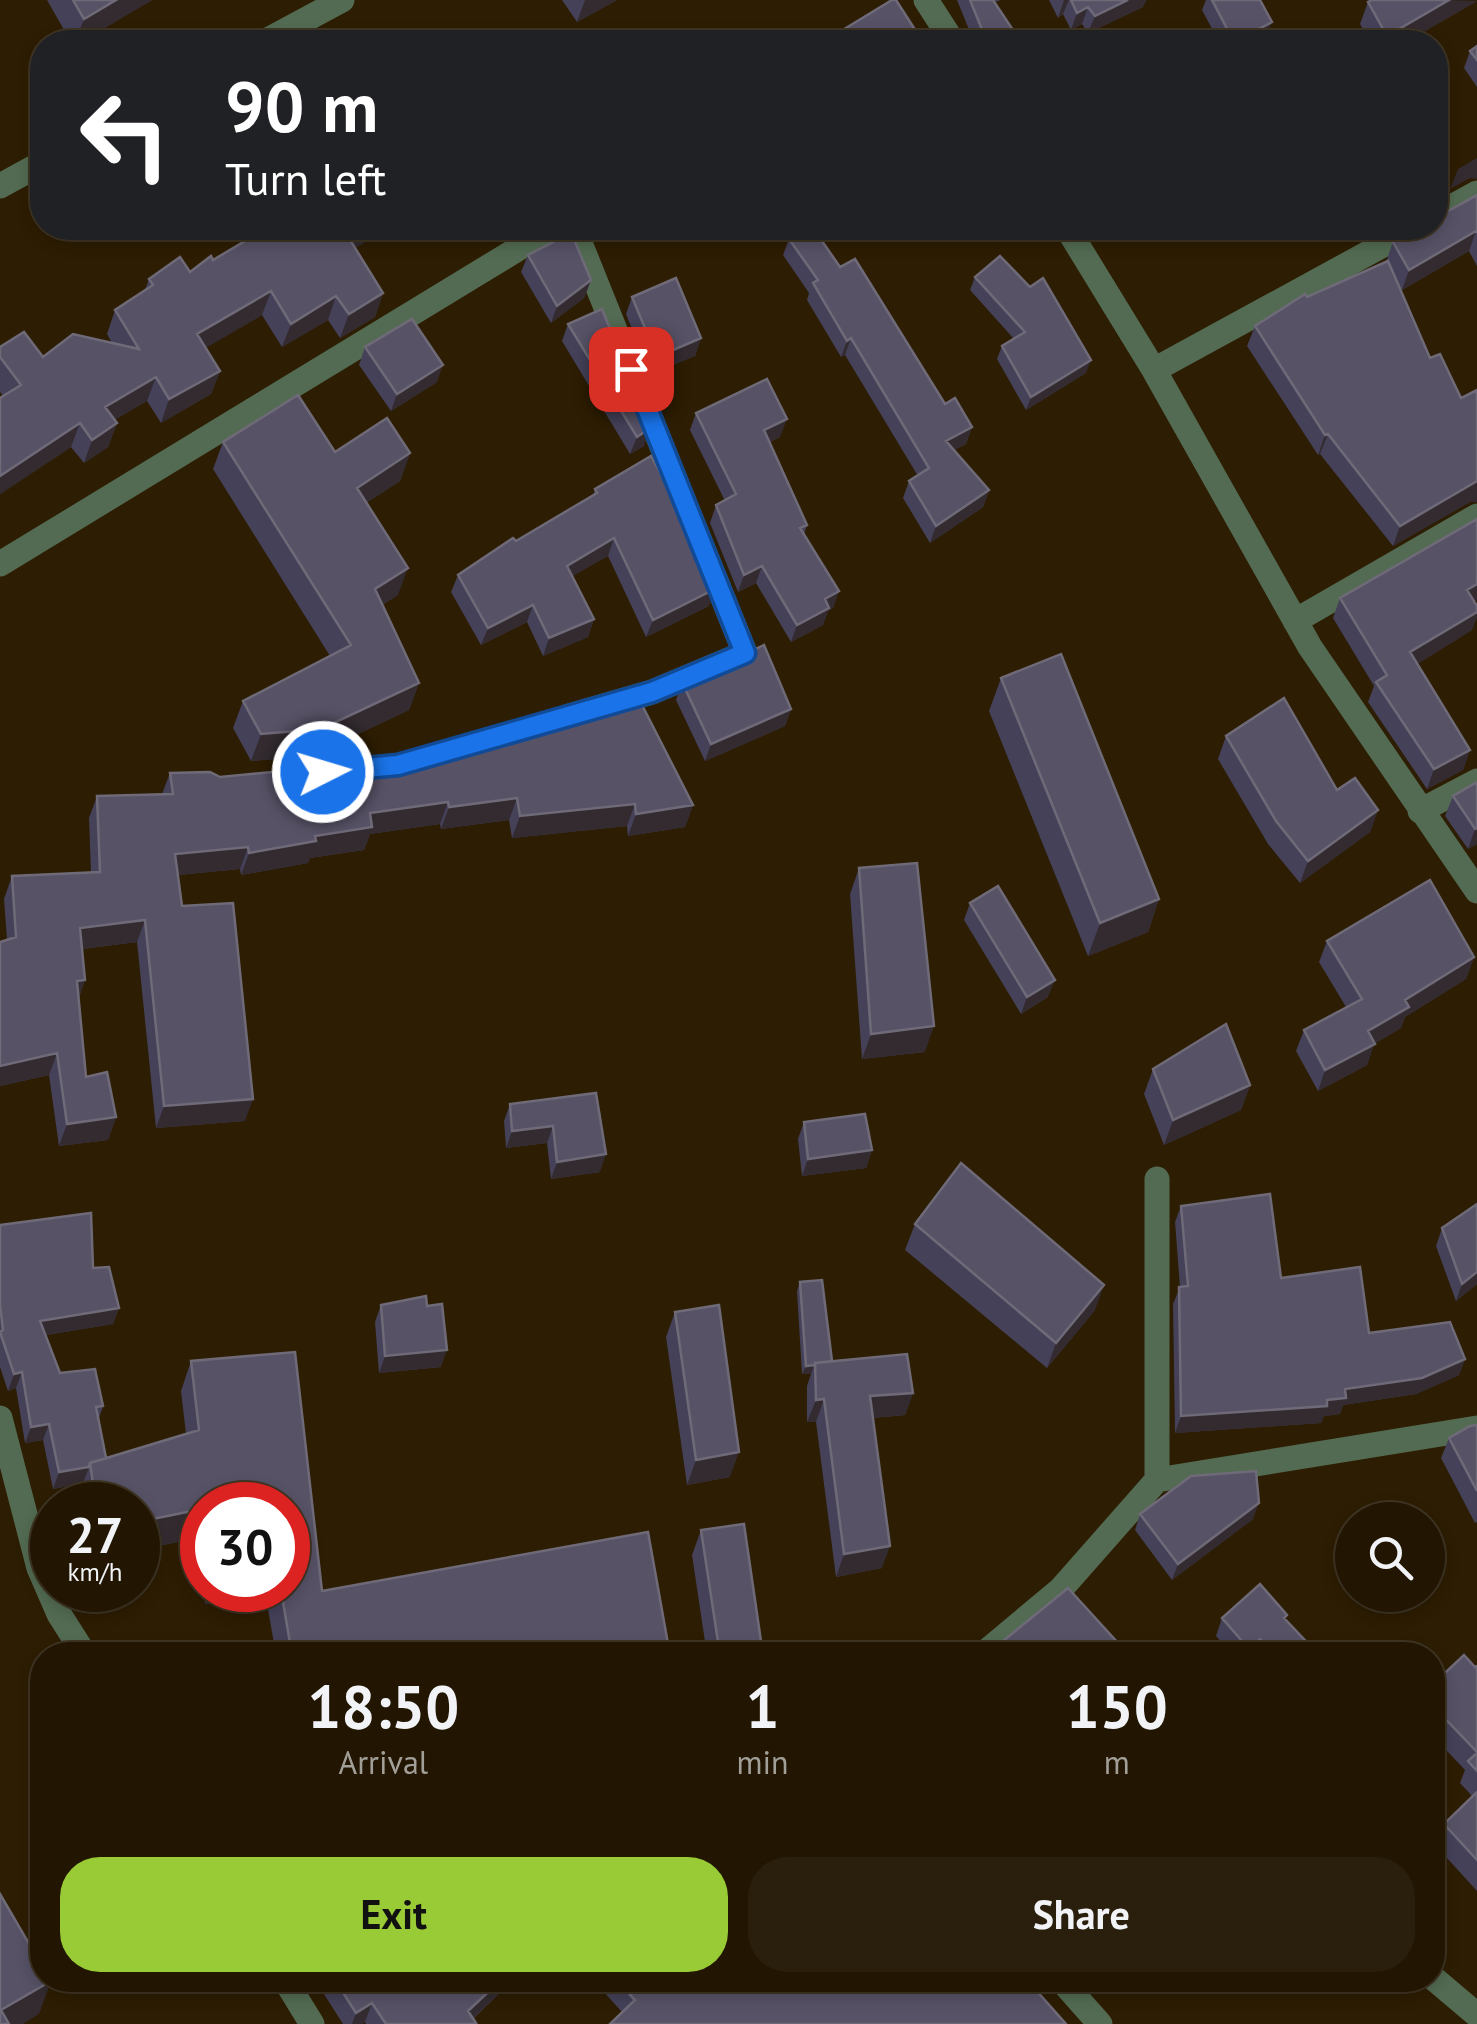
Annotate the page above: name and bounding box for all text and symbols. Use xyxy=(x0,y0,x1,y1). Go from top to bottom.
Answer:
text: 90 m xyxy=(225,61,378,151)
icon: left xyxy=(60,70,190,200)
text: Turn left xyxy=(225,149,386,207)
pin xyxy=(589,327,674,412)
icon: arrive xyxy=(604,342,659,397)
position arrow xyxy=(271,720,375,824)
speed limit sign: 30 xyxy=(180,1482,310,1612)
text: 27 xyxy=(67,1502,123,1567)
map controls xyxy=(1335,1502,1445,1612)
button: search xyxy=(1335,1502,1445,1612)
text: km/h xyxy=(68,1556,122,1588)
text: 18:50 xyxy=(307,1667,459,1745)
text: 1 xyxy=(746,1667,780,1745)
text: 150 xyxy=(1066,1667,1168,1745)
text: Arrival xyxy=(338,1741,428,1783)
text: min xyxy=(737,1741,789,1783)
text: m xyxy=(1104,1741,1130,1783)
button: Exit xyxy=(60,1857,728,1972)
button: Share xyxy=(748,1857,1415,1972)

